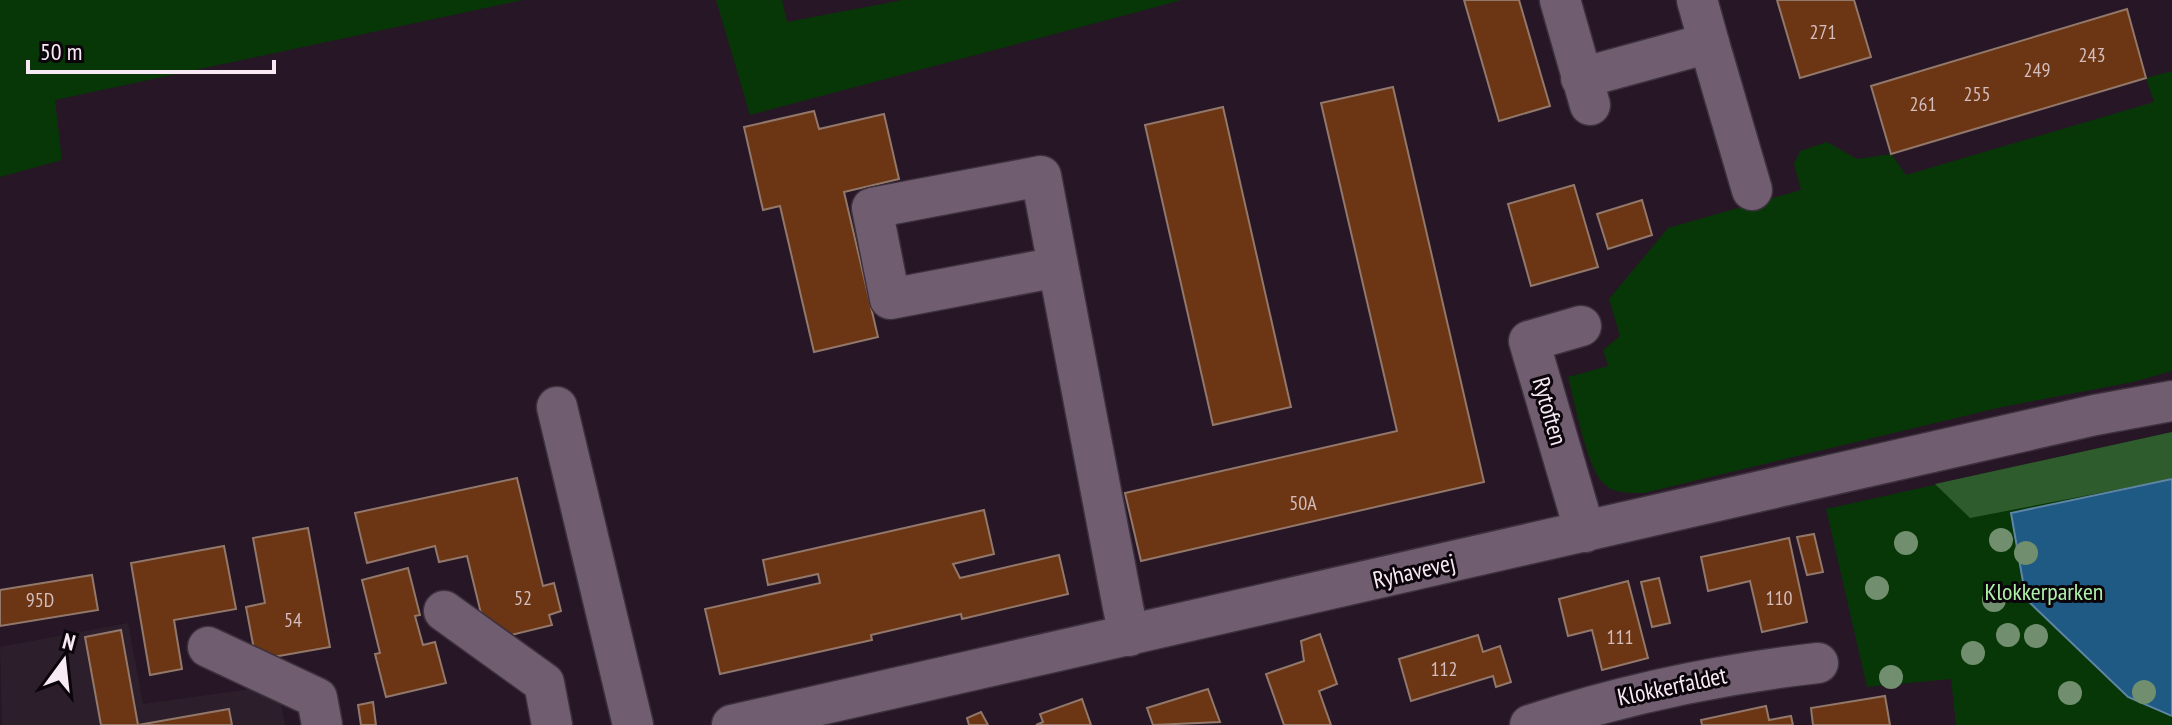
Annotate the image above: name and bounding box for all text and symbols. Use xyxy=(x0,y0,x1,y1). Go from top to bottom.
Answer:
house number: 271 xyxy=(1810,19,1837,45)
scale bar xyxy=(28,24,274,74)
text: 50 m xyxy=(40,36,82,67)
house number: 243 xyxy=(2079,42,2106,68)
house number: 249 xyxy=(2024,57,2051,83)
house number: 255 xyxy=(1964,81,1991,107)
house number: 261 xyxy=(1910,91,1937,117)
street label: Rytoften xyxy=(1526,373,1574,449)
house number: 50A xyxy=(1289,490,1317,516)
street label: Ryhavevej xyxy=(1370,547,1458,595)
park label: Klokkerparken xyxy=(1985,576,2103,607)
house number: 52 xyxy=(514,585,532,611)
house number: 110 xyxy=(1766,585,1793,611)
house number: 95D xyxy=(26,587,54,613)
house number: 54 xyxy=(284,607,302,633)
north arrow xyxy=(24,621,104,701)
house number: 111 xyxy=(1607,624,1634,650)
text: N xyxy=(60,627,79,657)
house number: 112 xyxy=(1431,656,1458,682)
street label: Klokkerfaldet xyxy=(1615,659,1730,713)

